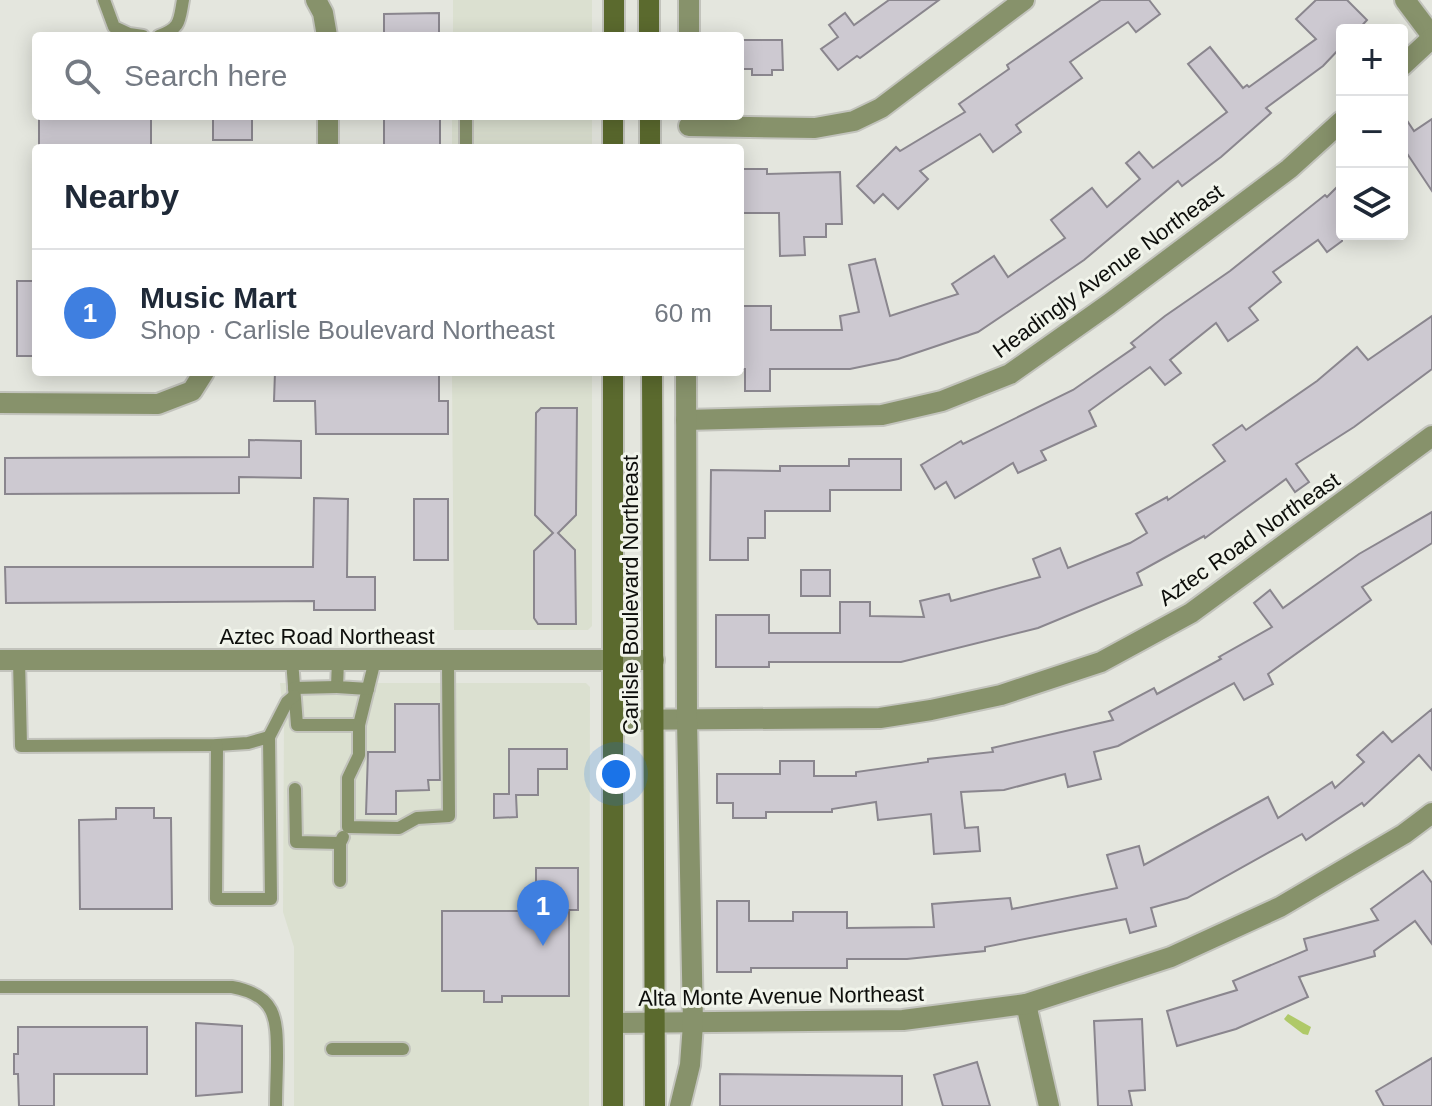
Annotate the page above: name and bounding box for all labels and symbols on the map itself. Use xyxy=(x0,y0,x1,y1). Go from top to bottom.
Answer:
street label: Headingly Avenue Northeast xyxy=(988,179,1228,363)
street label: Carlisle Boulevard Northeast xyxy=(618,455,643,735)
street label: Aztec Road Northeast xyxy=(1154,467,1344,611)
street label: Aztec Road Northeast xyxy=(219,624,435,649)
your location xyxy=(596,754,636,794)
pin: 1 xyxy=(517,880,569,946)
street label: Alta Monte Avenue Northeast xyxy=(638,981,924,1011)

